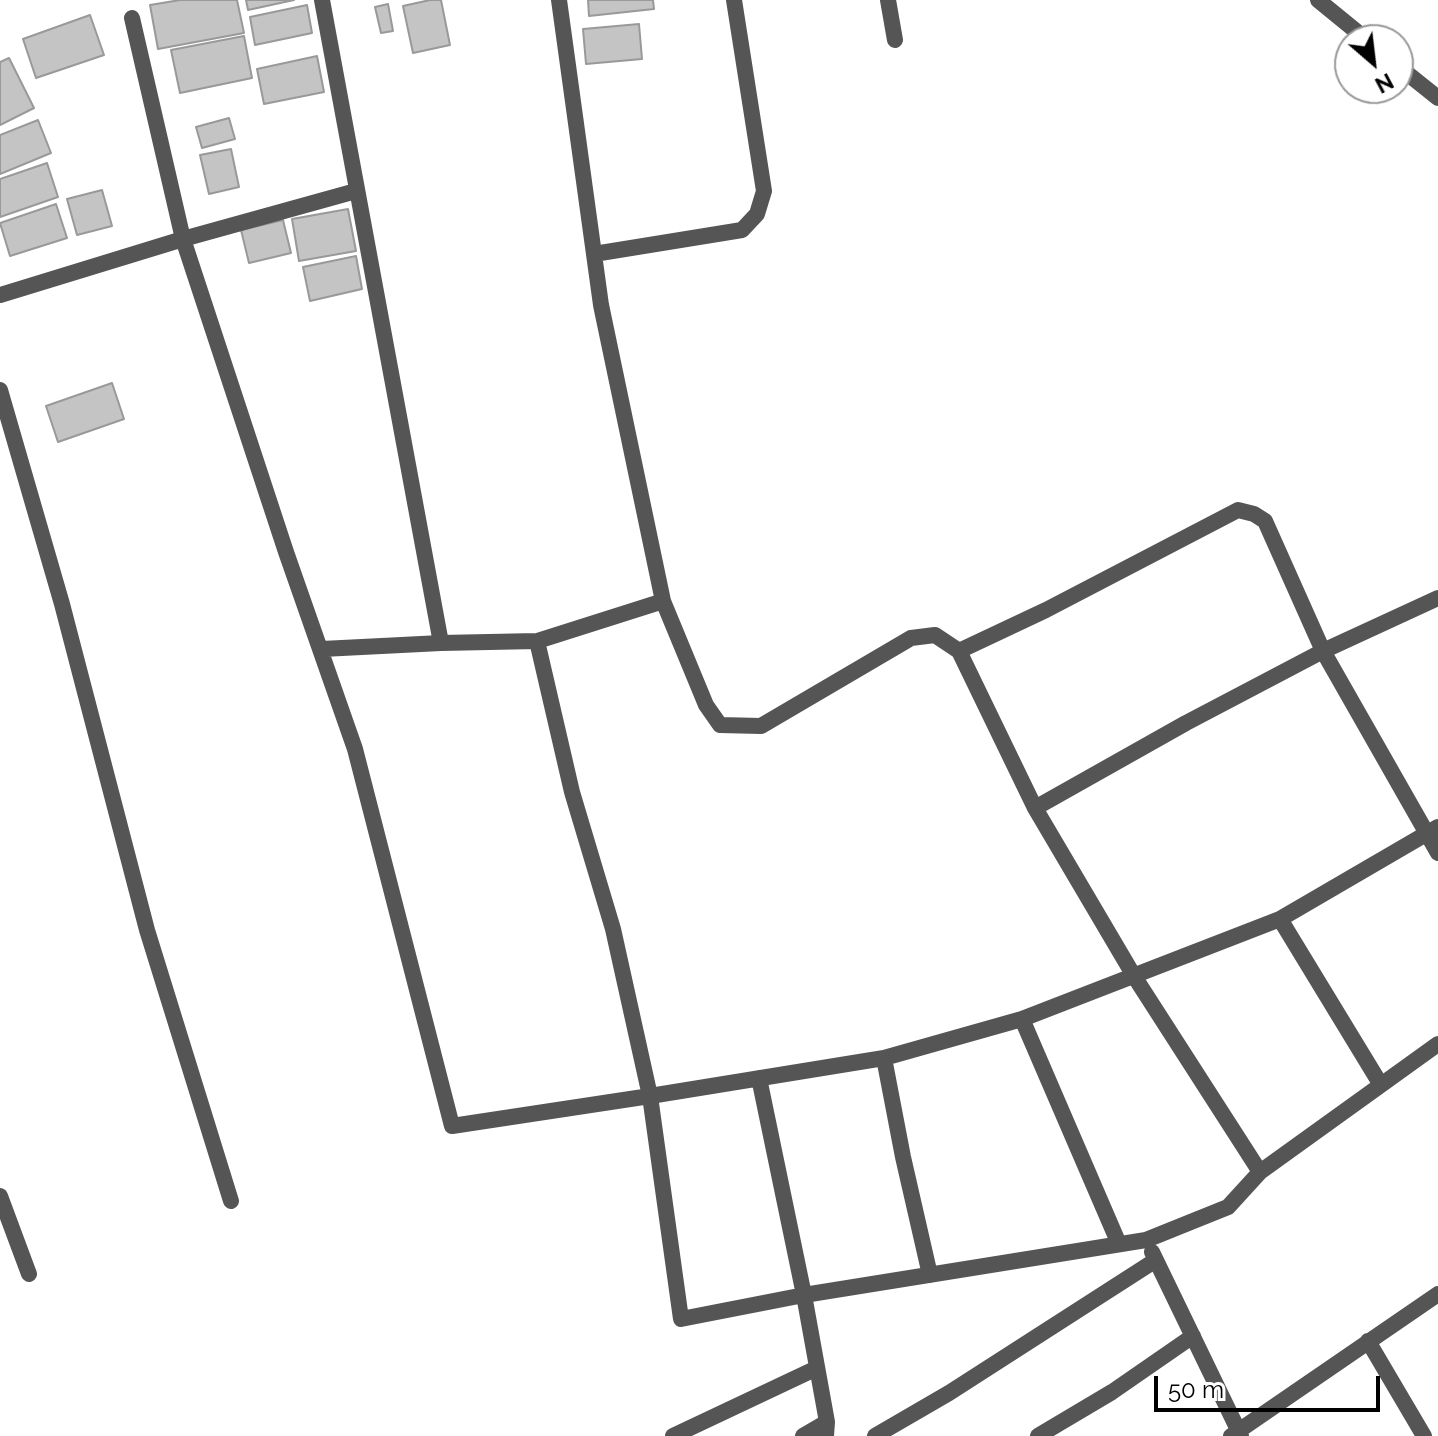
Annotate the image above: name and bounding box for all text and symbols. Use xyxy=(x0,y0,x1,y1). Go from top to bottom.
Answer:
north arrow xyxy=(1334,24,1414,104)
text: N xyxy=(1371,68,1398,99)
scale bar xyxy=(1158,1360,1384,1410)
text: 50 m xyxy=(1168,1375,1224,1404)

